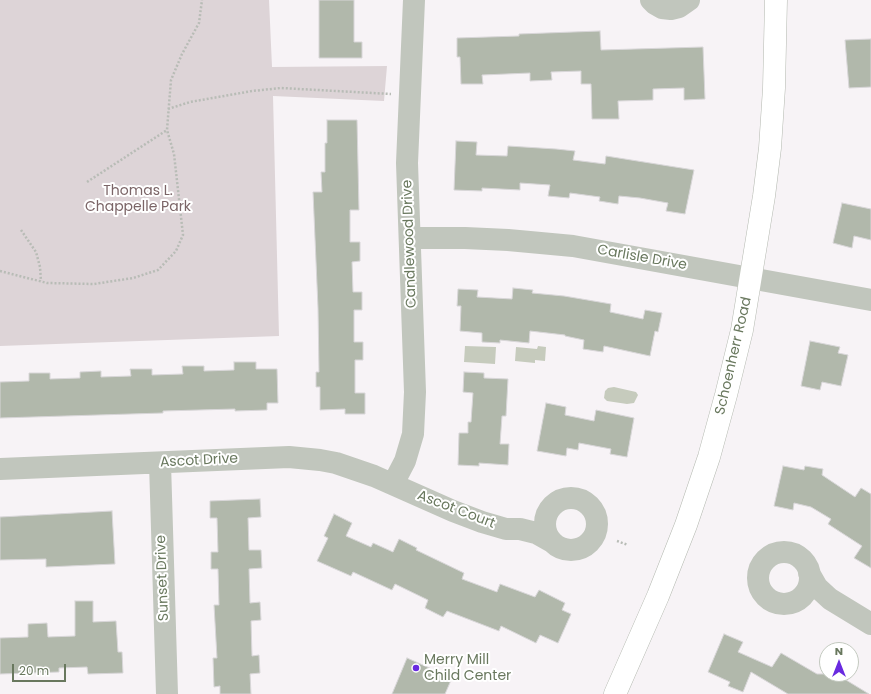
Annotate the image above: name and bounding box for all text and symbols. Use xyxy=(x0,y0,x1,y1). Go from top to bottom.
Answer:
street label: Candlewood Drive xyxy=(399,179,421,309)
park label: Thomas L. Chappelle Park xyxy=(85,183,191,216)
street label: Carlisle Drive xyxy=(596,242,688,274)
street label: Schoenherr Road xyxy=(712,295,756,417)
street label: Ascot Drive xyxy=(160,451,238,471)
street label: Ascot Court xyxy=(415,487,497,533)
street label: Sunset Drive xyxy=(153,535,173,621)
north arrow xyxy=(819,642,859,682)
text: N xyxy=(835,643,843,659)
place label: Merry Mill Child Center xyxy=(424,652,511,684)
scale bar xyxy=(14,656,68,682)
text: 20 m xyxy=(19,662,49,679)
marker: Merry Mill Child Center xyxy=(411,663,421,673)

